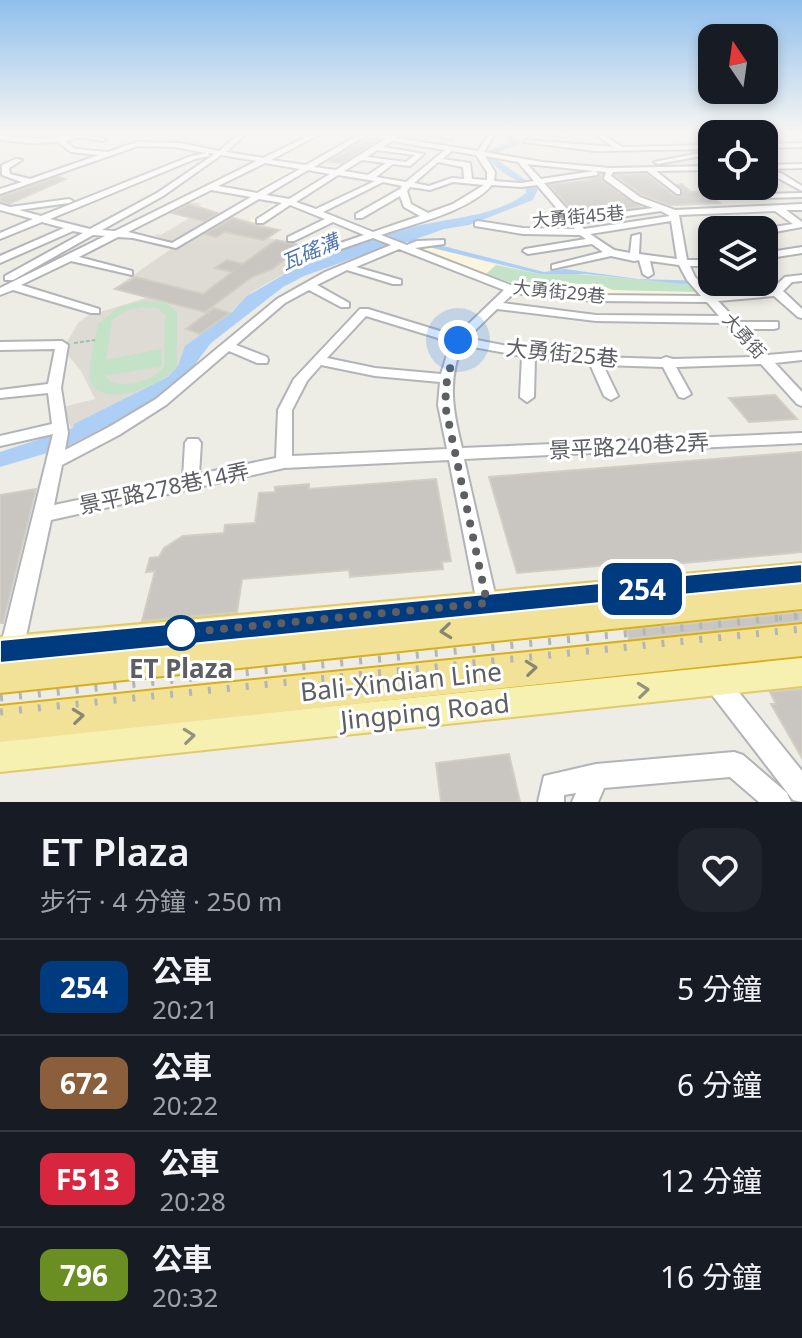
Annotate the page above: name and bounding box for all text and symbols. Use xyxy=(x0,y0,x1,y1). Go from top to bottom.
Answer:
north arrow xyxy=(698,24,778,104)
map controls xyxy=(698,24,778,296)
button: locate xyxy=(698,120,778,200)
street label: 大勇街45巷 xyxy=(531,200,625,232)
button: layers xyxy=(698,216,778,296)
water label: 瓦磘溝 xyxy=(277,226,345,276)
street label: 大勇街29巷 xyxy=(512,274,606,308)
street label: 大勇街 xyxy=(718,307,772,363)
your location xyxy=(438,320,478,360)
street label: 大勇街25巷 xyxy=(504,331,620,373)
street label: 景平路240巷2弄 xyxy=(548,426,710,464)
street label: 景平路278巷14弄 xyxy=(76,454,251,520)
line badge: 254 xyxy=(596,563,688,615)
text: 254 xyxy=(618,570,666,608)
marker: ET Plaza xyxy=(164,616,198,650)
one-way arrow xyxy=(439,622,452,639)
place label: ET Plaza xyxy=(129,650,233,686)
street label: Bali-Xindian Line xyxy=(298,653,503,709)
one-way arrow xyxy=(525,660,538,677)
one-way arrow xyxy=(637,682,650,699)
street label: Jingping Road xyxy=(336,684,511,738)
one-way arrow xyxy=(71,707,84,724)
one-way arrow xyxy=(183,728,196,745)
text: ET Plaza xyxy=(40,825,190,877)
button: heart xyxy=(678,828,762,912)
text: 步行 · 4 分鐘 · 250 m xyxy=(40,883,282,919)
text: 公車 xyxy=(152,950,212,991)
text: 254 xyxy=(60,968,108,1006)
text: 5 分鐘 xyxy=(677,968,762,1009)
text: 20:21 xyxy=(152,991,218,1027)
text: 公車 xyxy=(152,1046,212,1087)
text: 672 xyxy=(60,1064,108,1102)
text: 6 分鐘 xyxy=(677,1064,762,1105)
text: 20:22 xyxy=(152,1087,218,1123)
text: 公車 xyxy=(159,1142,219,1183)
text: F513 xyxy=(56,1160,119,1198)
text: 12 分鐘 xyxy=(660,1160,762,1201)
text: 20:28 xyxy=(159,1183,226,1219)
text: 公車 xyxy=(152,1238,212,1279)
text: 796 xyxy=(60,1256,108,1294)
text: 16 分鐘 xyxy=(660,1256,762,1297)
text: 20:32 xyxy=(152,1279,218,1315)

